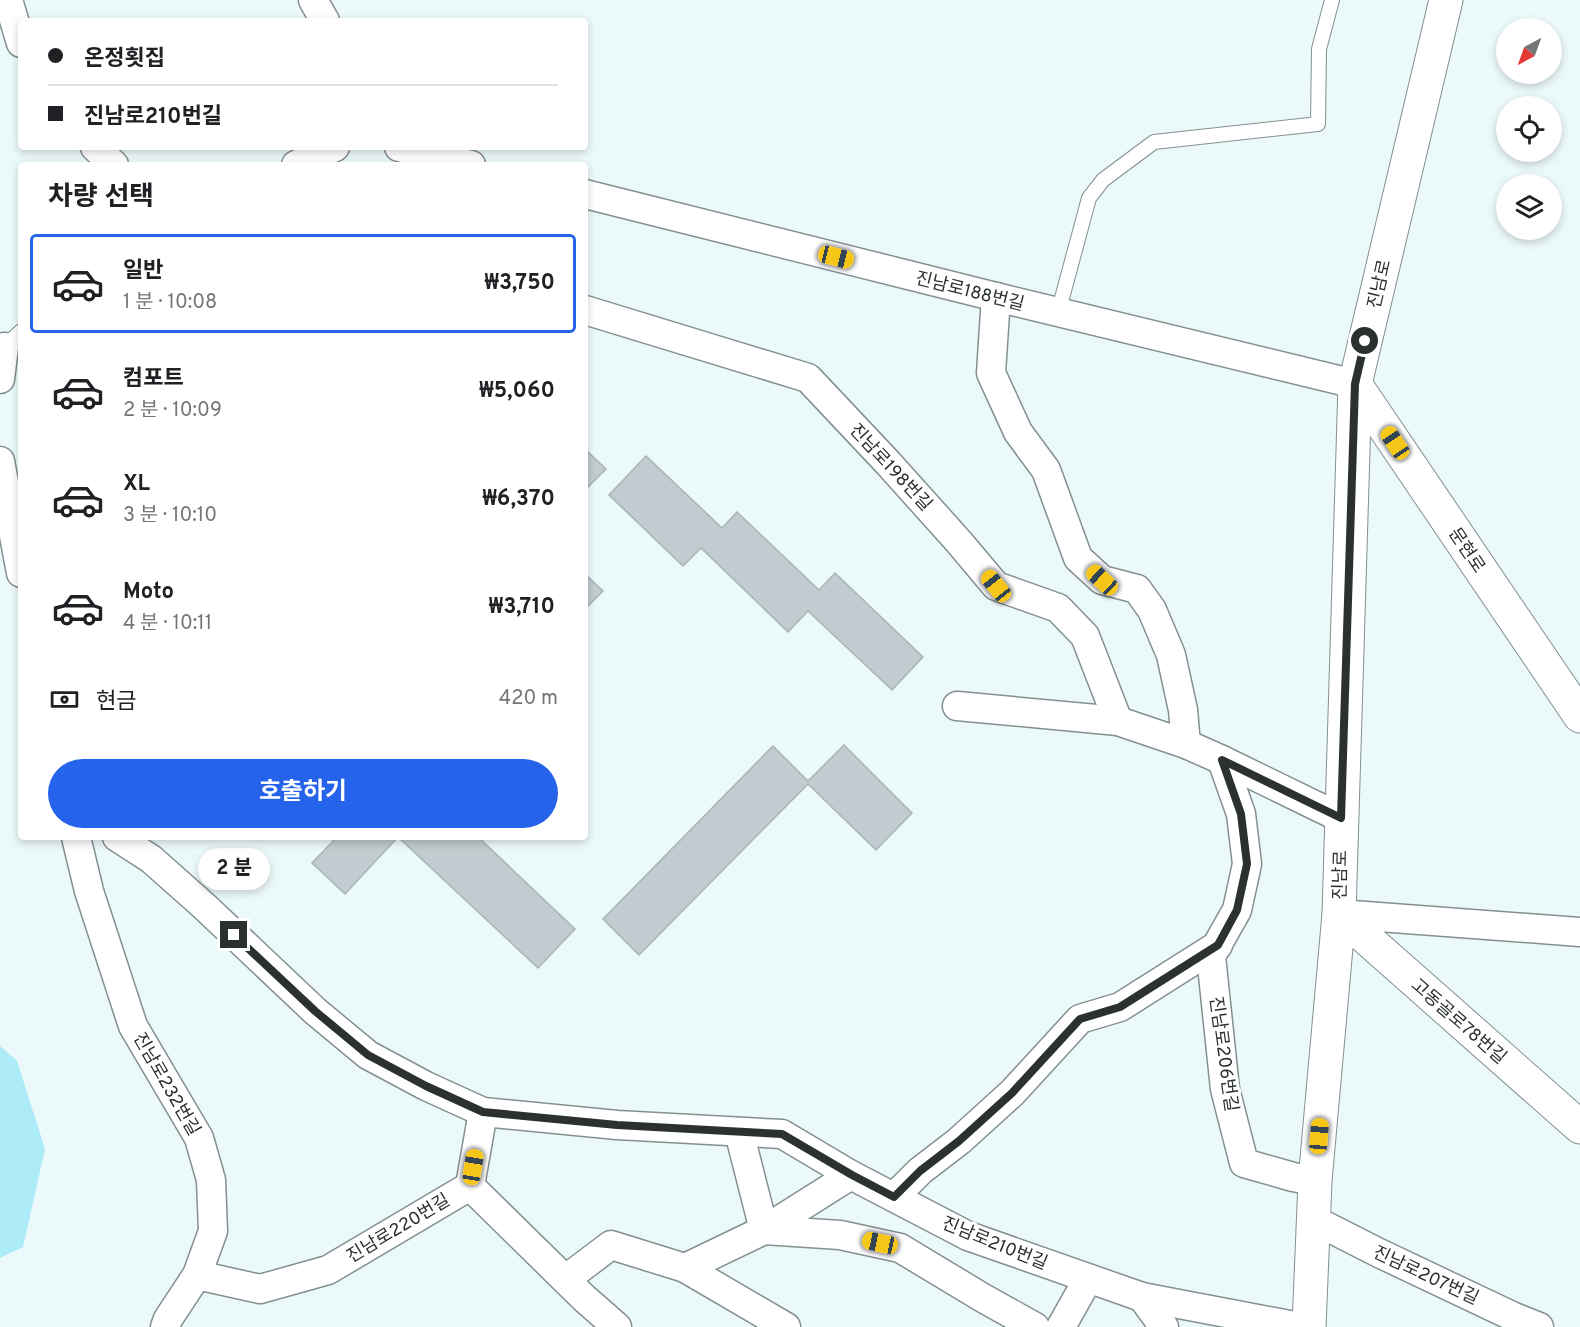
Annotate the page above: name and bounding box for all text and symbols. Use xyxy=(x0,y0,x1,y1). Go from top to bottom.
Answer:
north arrow xyxy=(1496,18,1562,84)
map controls xyxy=(1496,18,1562,240)
text: 온정횟집 xyxy=(84,46,165,73)
button: locate xyxy=(1496,96,1562,162)
text: 진남로210번길 xyxy=(84,104,222,131)
button: layers xyxy=(1496,174,1562,240)
text: 차량 선택 xyxy=(48,181,154,215)
car xyxy=(816,244,856,270)
icon: car xyxy=(51,257,105,311)
text: 일반 xyxy=(123,258,163,285)
street label: 진남로 xyxy=(1364,258,1397,311)
street label: 진남로188번길 xyxy=(913,268,1027,317)
text: ₩3,750 xyxy=(485,270,555,297)
text: 1 분 · 10:08 xyxy=(123,290,217,316)
route start xyxy=(1351,327,1378,354)
icon: car xyxy=(51,365,105,419)
text: 컴포트 xyxy=(123,366,184,393)
text: ₩5,060 xyxy=(479,378,555,405)
text: 2 분 · 10:09 xyxy=(123,398,222,424)
street label: 진남로198번길 xyxy=(844,419,936,517)
car xyxy=(1377,423,1413,463)
text: XL xyxy=(123,471,150,498)
icon: car xyxy=(51,473,105,527)
text: ₩6,370 xyxy=(482,486,555,513)
text: 3 분 · 10:10 xyxy=(123,503,217,529)
street label: 문현로 xyxy=(1442,524,1489,578)
car xyxy=(1083,561,1121,599)
car xyxy=(978,566,1014,606)
text: Moto xyxy=(123,579,174,606)
icon: car xyxy=(51,581,105,635)
text: ₩3,710 xyxy=(489,594,555,621)
text: 4 분 · 10:11 xyxy=(123,611,212,637)
icon: cash xyxy=(48,683,81,716)
text: 420 m xyxy=(499,686,558,712)
text: 현금 xyxy=(96,689,136,716)
button: 호출하기 xyxy=(48,759,558,828)
callout: 2 분 xyxy=(198,848,270,890)
street label: 진남로 xyxy=(1330,850,1353,900)
text: 2 분 xyxy=(216,856,252,882)
route end xyxy=(220,921,247,948)
street label: 고동골로78번길 xyxy=(1405,974,1511,1070)
street label: 진남로206번길 xyxy=(1203,995,1242,1113)
street label: 진남로232번길 xyxy=(127,1029,204,1140)
car xyxy=(1308,1117,1330,1155)
car xyxy=(461,1148,485,1186)
street label: 진남로220번길 xyxy=(343,1189,455,1269)
street label: 진남로210번길 xyxy=(938,1213,1051,1276)
car xyxy=(861,1230,899,1256)
street label: 진남로207번길 xyxy=(1369,1242,1482,1311)

